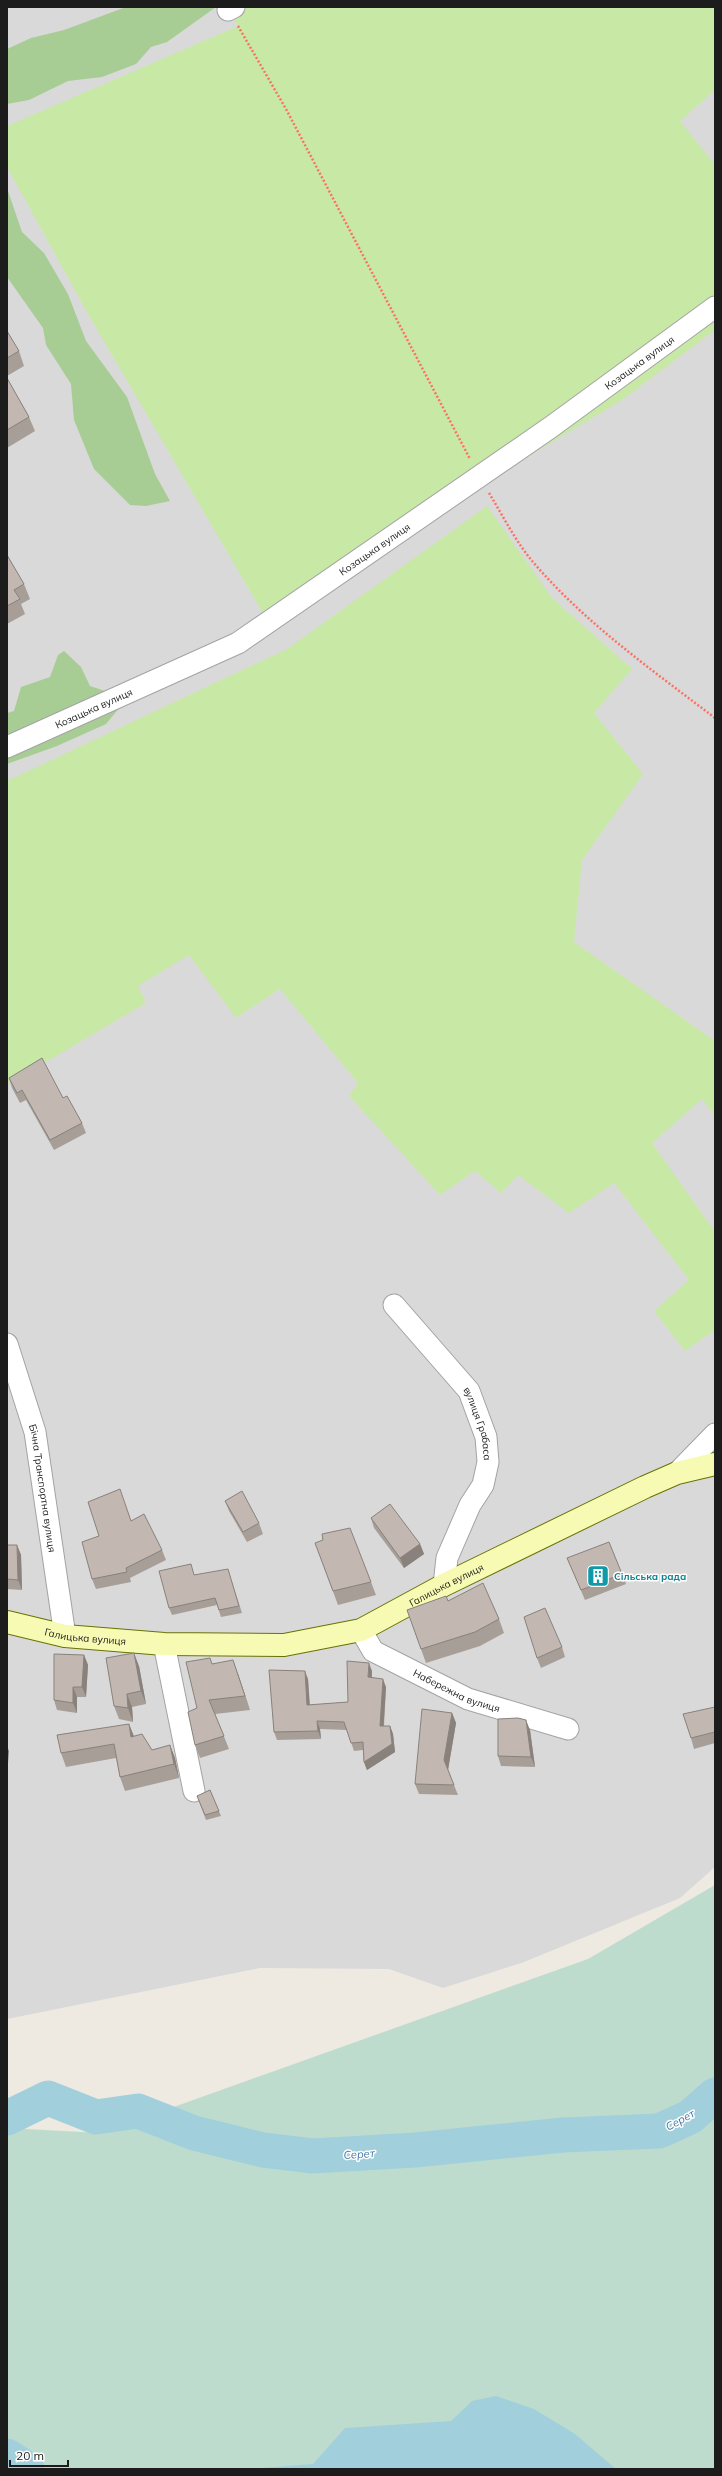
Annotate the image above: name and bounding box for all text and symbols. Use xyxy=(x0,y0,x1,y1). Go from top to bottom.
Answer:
street label: Козацька вулиця xyxy=(602,333,677,393)
street label: Козацька вулиця xyxy=(337,520,413,578)
street label: Козацька вулиця xyxy=(53,685,135,732)
street label: вулиця Грабаса xyxy=(461,1384,494,1461)
street label: Бічна Транспортна вулиця xyxy=(26,1422,59,1553)
street label: Галицька вулиця xyxy=(407,1561,486,1610)
building icon: Сільська рада xyxy=(585,1563,611,1589)
place label: Сільська рада xyxy=(614,1570,686,1583)
street label: Галицька вулиця xyxy=(43,1625,127,1648)
street label: Набережна вулиця xyxy=(411,1666,502,1715)
water label: Серет xyxy=(663,2106,698,2134)
water label: Серет xyxy=(343,2146,376,2162)
scale bar xyxy=(10,2442,68,2468)
text: 20 m xyxy=(16,2448,44,2463)

